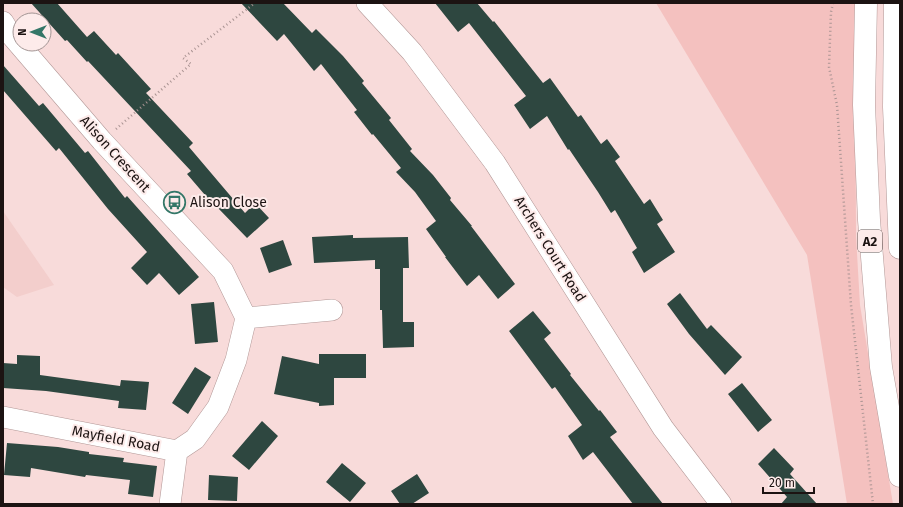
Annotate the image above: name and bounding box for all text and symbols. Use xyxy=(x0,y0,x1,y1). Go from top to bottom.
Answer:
north arrow xyxy=(12,12,52,52)
text: N xyxy=(16,28,29,36)
street label: Alison Crescent xyxy=(76,112,154,196)
bus stop icon: Alison Close xyxy=(161,189,187,215)
street label: Archers Court Road xyxy=(511,193,589,305)
place label: Alison Close xyxy=(190,194,267,211)
road number: A2 xyxy=(858,230,882,252)
street label: Mayfield Road xyxy=(71,422,161,456)
scale bar xyxy=(763,469,814,495)
text: 20 m xyxy=(769,476,795,490)

